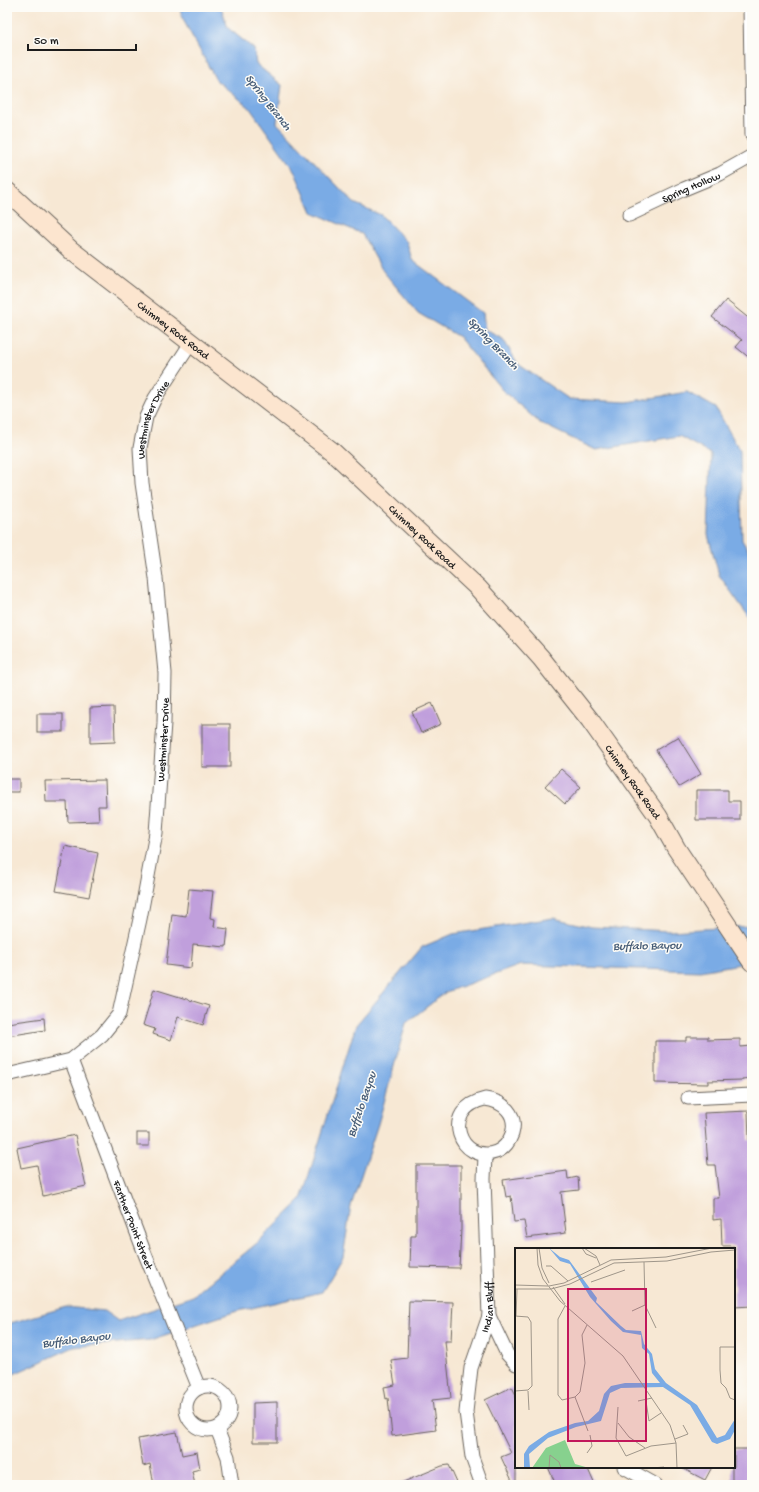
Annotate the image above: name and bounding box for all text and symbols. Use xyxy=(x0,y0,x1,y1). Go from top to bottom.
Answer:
scale bar xyxy=(28,26,136,52)
text: 50 m xyxy=(34,35,59,49)
water label: Spring Branch xyxy=(241,73,294,134)
street label: Spring Hollow xyxy=(661,170,723,206)
street label: Chimney Rock Road xyxy=(134,299,212,364)
water label: Spring Branch xyxy=(464,315,521,374)
street label: Westminster Drive xyxy=(136,379,173,459)
street label: Chimney Rock Road xyxy=(385,503,459,573)
street label: Westminster Drive xyxy=(156,697,173,782)
street label: Chimney Rock Road xyxy=(602,743,663,823)
water label: Buffalo Bayou xyxy=(613,939,683,955)
water label: Buffalo Bayou xyxy=(345,1069,381,1139)
street label: Farther Point Street xyxy=(109,1178,155,1273)
inset map xyxy=(515,1248,735,1468)
street label: Indian Bluff xyxy=(480,1280,497,1334)
water label: Buffalo Bayou xyxy=(42,1330,112,1352)

